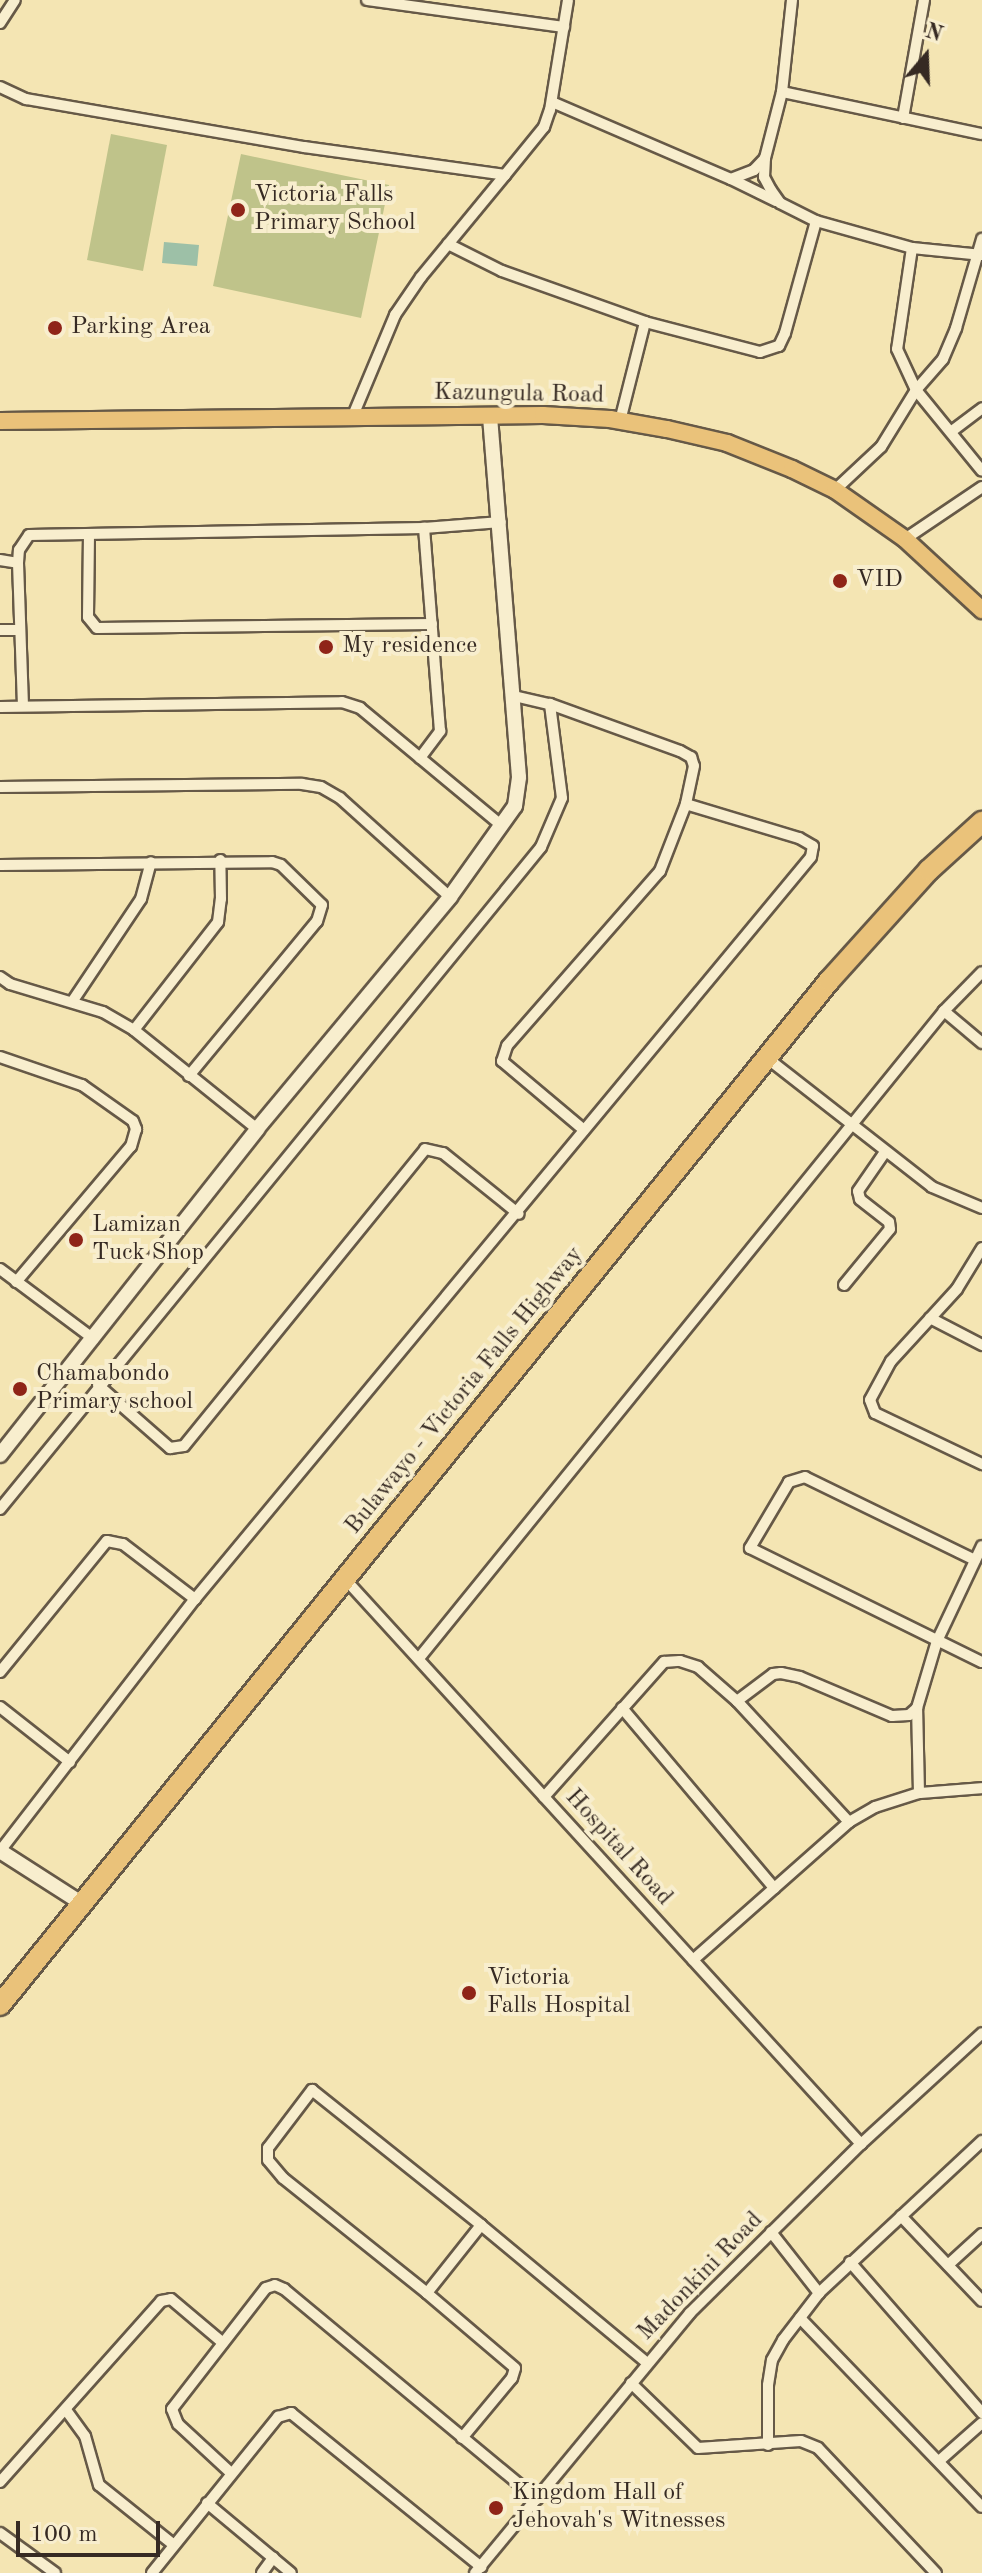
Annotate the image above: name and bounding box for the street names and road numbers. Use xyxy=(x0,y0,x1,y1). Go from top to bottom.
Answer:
street label: Kazungula Road xyxy=(433,379,605,411)
street label: Bulawayo - Victoria Falls Highway xyxy=(340,1241,590,1541)
street label: Hospital Road xyxy=(558,1784,678,1912)
street label: Madonkini Road xyxy=(632,2207,770,2347)

